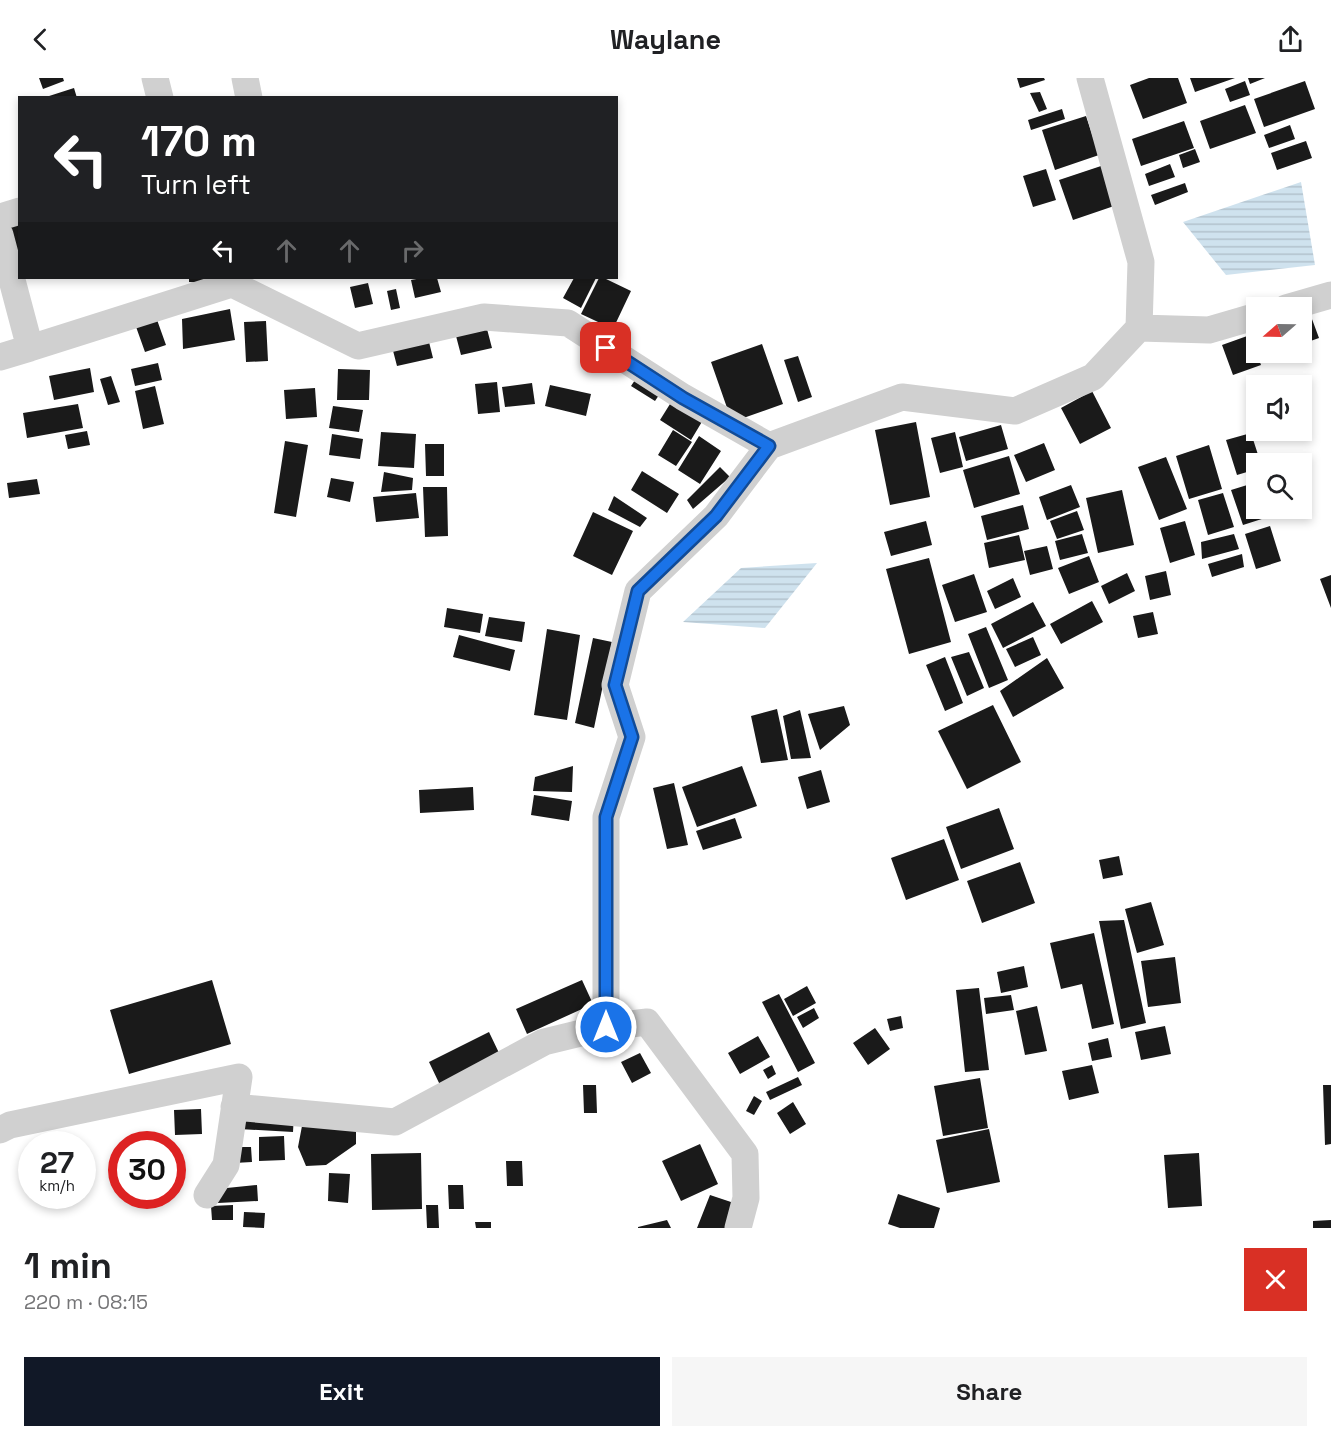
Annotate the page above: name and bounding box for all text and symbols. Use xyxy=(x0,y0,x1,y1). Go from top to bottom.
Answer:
text: Waylane xyxy=(610,22,721,57)
icon: back xyxy=(24,23,57,56)
icon: share xyxy=(1274,23,1307,56)
text: 170 m xyxy=(141,115,257,168)
icon: left xyxy=(42,120,120,198)
text: Turn left xyxy=(141,167,251,202)
icon: left xyxy=(207,234,240,267)
icon: ahead xyxy=(270,234,303,267)
icon: ahead xyxy=(333,234,366,267)
icon: right xyxy=(396,234,429,267)
north arrow xyxy=(1246,297,1312,363)
map controls xyxy=(1246,297,1312,519)
pin xyxy=(580,322,631,373)
icon: arrive xyxy=(589,331,622,364)
button: sound xyxy=(1246,375,1312,441)
button: search xyxy=(1246,453,1312,519)
position arrow xyxy=(574,995,638,1059)
speed limit sign: 30 xyxy=(108,1131,186,1209)
text: 27 xyxy=(40,1143,74,1182)
text: km/h xyxy=(39,1176,75,1195)
text: 1 min xyxy=(24,1243,112,1289)
button: close xyxy=(1244,1248,1307,1311)
text: 220 m · 08:15 xyxy=(24,1289,148,1315)
button: Exit xyxy=(24,1357,660,1426)
button: Share xyxy=(672,1357,1307,1426)

